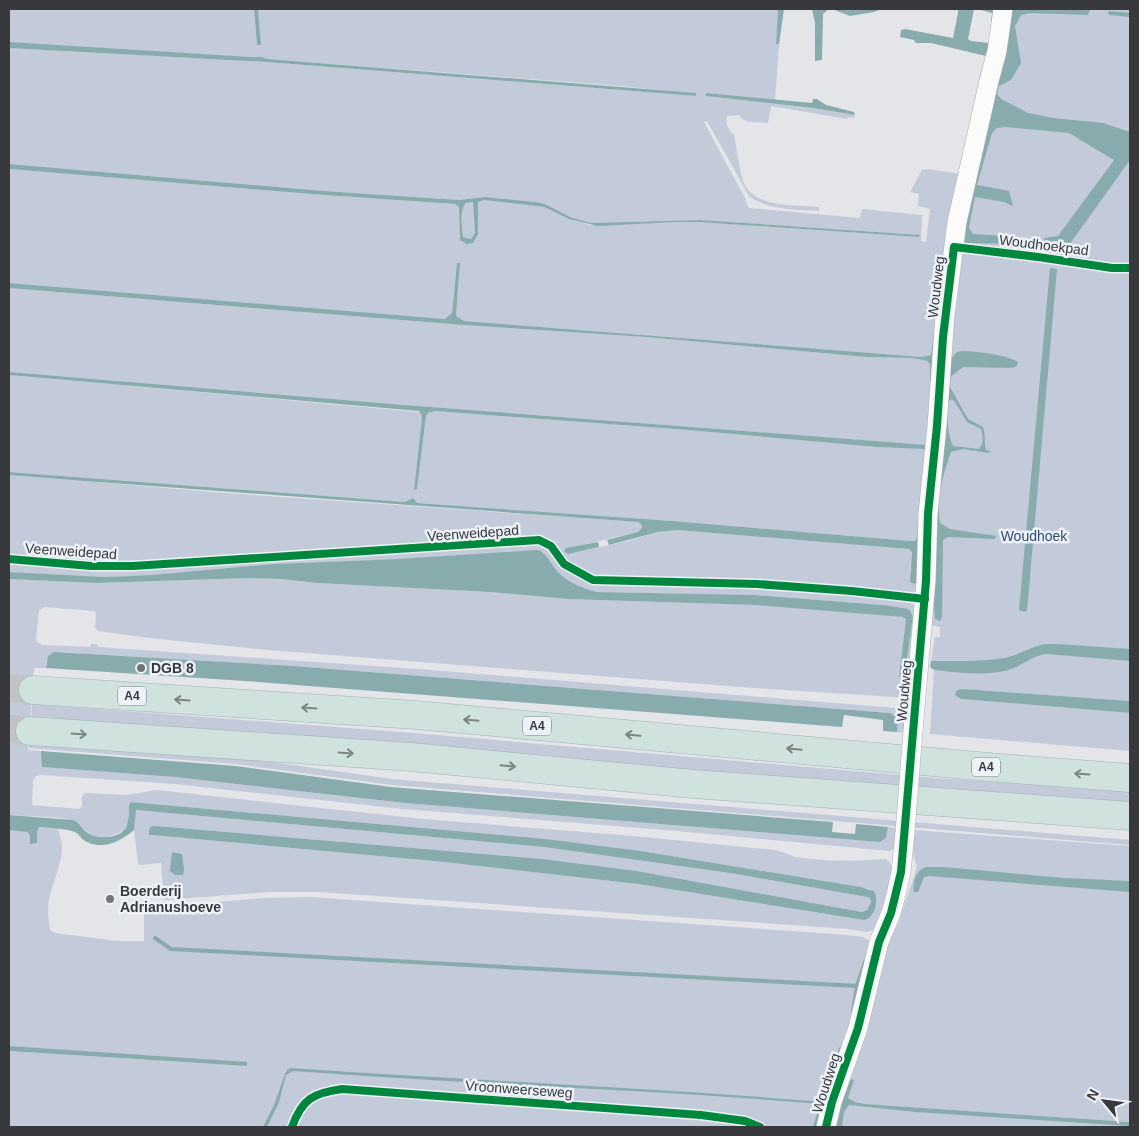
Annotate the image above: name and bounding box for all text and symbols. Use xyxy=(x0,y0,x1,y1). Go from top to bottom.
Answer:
street label: Woudhoekpad xyxy=(998,232,1090,258)
street label: Woudweg xyxy=(924,255,948,319)
street label: Veenweidepad xyxy=(427,522,519,544)
park label: Woudhoek xyxy=(1001,528,1068,544)
street label: Veenweidepad xyxy=(25,540,117,562)
street label: Woudweg xyxy=(893,659,915,723)
place label: DGB 8 xyxy=(151,660,194,676)
marker: DGB 8 xyxy=(135,662,147,674)
road number: A4 xyxy=(118,686,146,706)
one-way arrow xyxy=(174,695,190,704)
one-way arrow xyxy=(301,703,317,713)
one-way arrow xyxy=(463,715,479,725)
road number: A4 xyxy=(523,716,551,736)
one-way arrow xyxy=(71,730,87,739)
one-way arrow xyxy=(625,730,641,739)
one-way arrow xyxy=(787,744,803,754)
one-way arrow xyxy=(338,748,354,757)
road number: A4 xyxy=(972,758,1000,776)
one-way arrow xyxy=(500,762,516,771)
one-way arrow xyxy=(1074,770,1090,779)
place label: Boerderij Adrianushoeve xyxy=(120,883,221,915)
marker: Boerderij Adrianushoeve xyxy=(104,893,116,905)
street label: Woudweg xyxy=(809,1051,843,1115)
north arrow xyxy=(1079,1076,1129,1126)
street label: Vroonweerseweg xyxy=(465,1077,573,1101)
text: N xyxy=(1083,1086,1102,1103)

